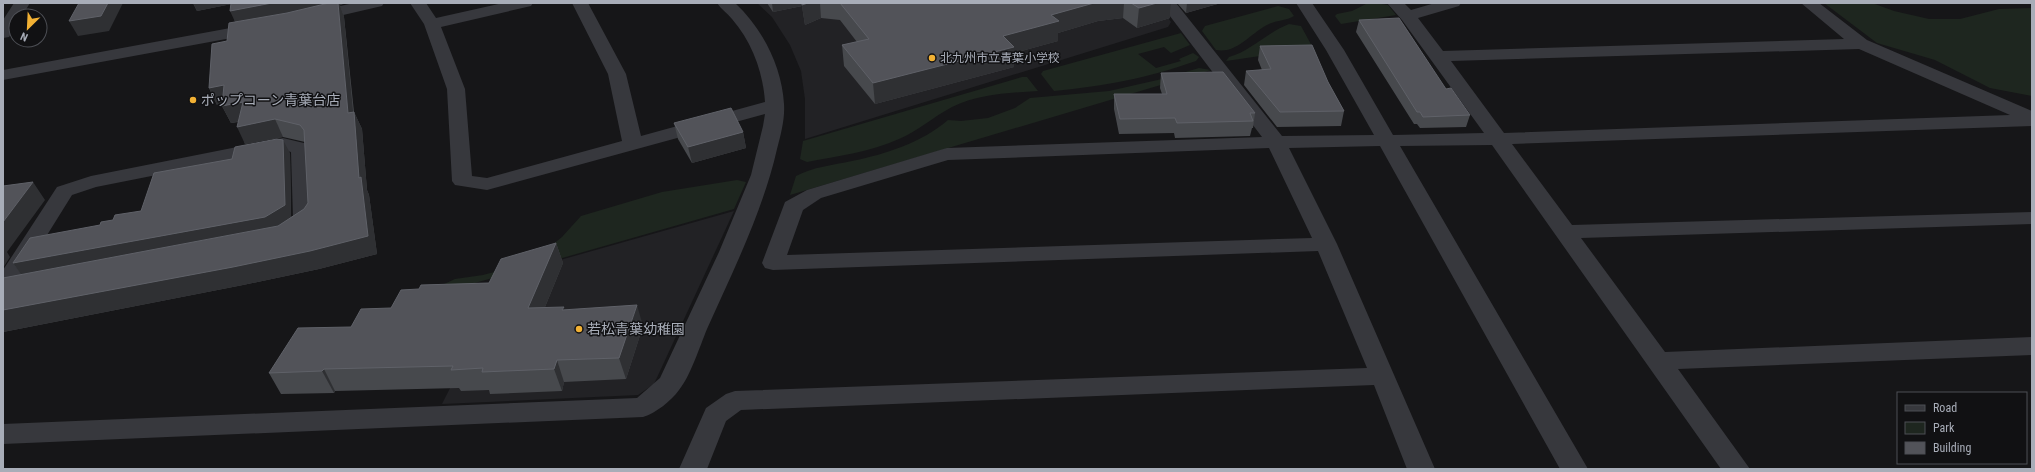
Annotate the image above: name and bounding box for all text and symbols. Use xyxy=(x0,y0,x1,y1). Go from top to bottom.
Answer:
north arrow xyxy=(8,8,48,48)
text: N xyxy=(18,29,30,44)
place label: 北九州市立青葉小学校 xyxy=(940,51,1060,65)
marker: 北九州市立青葉小学校 xyxy=(927,53,937,63)
place label: ポップコーン青葉台店 xyxy=(201,92,340,108)
marker: ポップコーン青葉台店 xyxy=(188,95,198,105)
place label: 若松青葉幼稚園 xyxy=(587,321,685,337)
marker: 若松青葉幼稚園 xyxy=(574,324,584,334)
legend xyxy=(1897,392,2027,464)
text: Road xyxy=(1933,401,1957,415)
text: Park xyxy=(1933,421,1955,435)
text: Building xyxy=(1933,441,1971,455)

